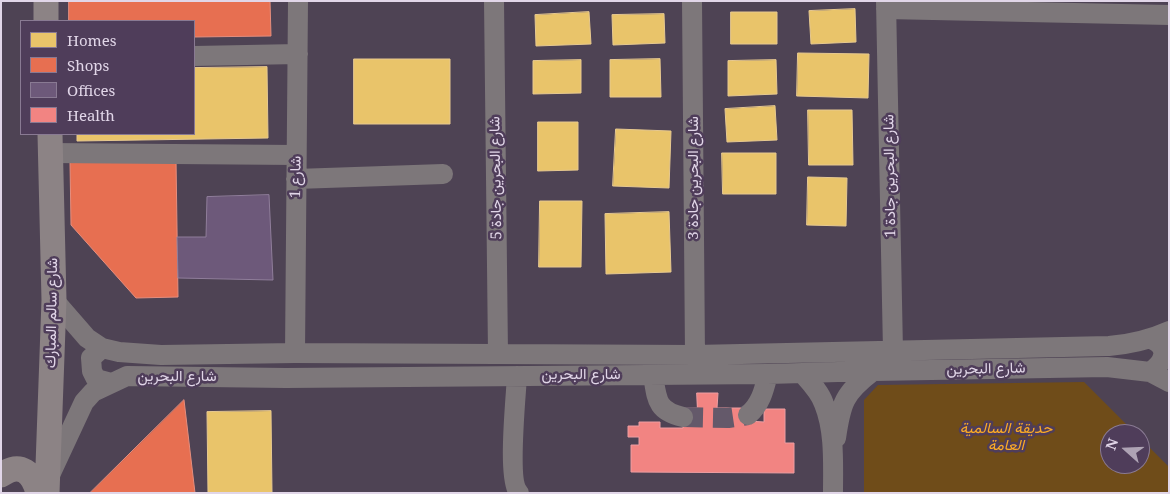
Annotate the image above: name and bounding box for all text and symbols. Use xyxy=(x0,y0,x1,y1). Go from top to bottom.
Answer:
legend xyxy=(20,20,195,135)
text: Homes xyxy=(67,30,117,50)
text: Shops xyxy=(67,55,109,75)
text: Offices xyxy=(67,80,115,100)
text: Health xyxy=(67,105,115,125)
street label: شارع البحرين جادة 1 xyxy=(880,114,900,238)
street label: شارع البحرين جادة 5 xyxy=(486,116,506,240)
street label: شارع البحرين جادة 3 xyxy=(685,116,703,240)
street label: شارع 1 xyxy=(287,156,305,198)
street label: شارع سالم المبارك xyxy=(42,258,62,368)
street label: شارع البحرين xyxy=(946,359,1026,379)
street label: شارع البحرين xyxy=(541,366,621,384)
street label: شارع البحرين xyxy=(137,368,217,386)
park label: حديقة السالمية العامة xyxy=(960,420,1052,455)
north arrow xyxy=(1100,424,1150,474)
text: N xyxy=(1101,436,1122,452)

